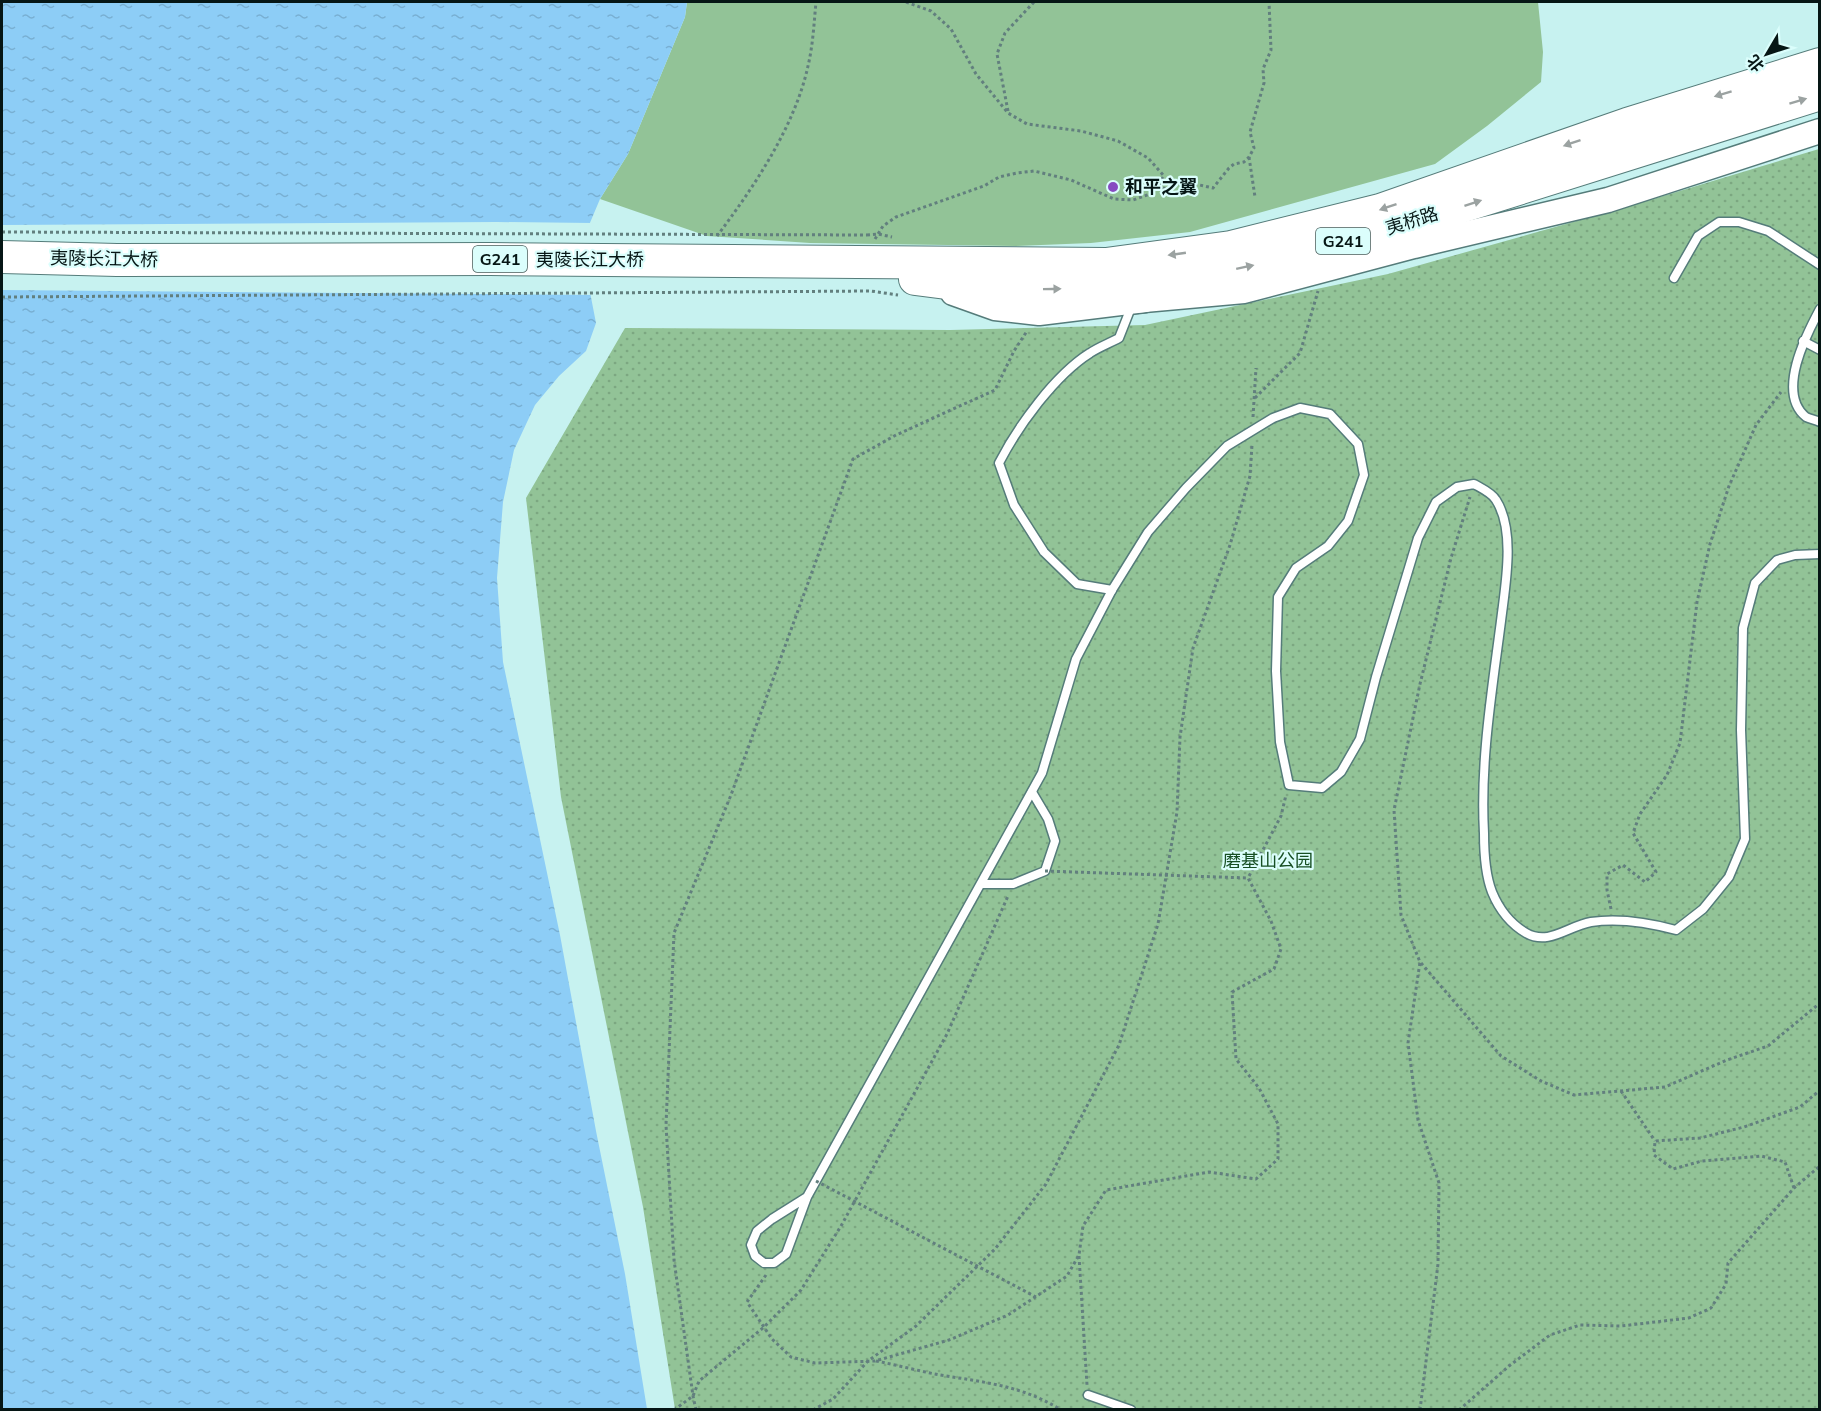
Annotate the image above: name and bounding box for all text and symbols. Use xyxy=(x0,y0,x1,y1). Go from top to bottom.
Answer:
north arrow xyxy=(1737,24,1797,84)
text: 北 xyxy=(1743,51,1768,76)
one-way arrow xyxy=(1714,90,1732,99)
one-way arrow xyxy=(1789,95,1807,105)
one-way arrow xyxy=(1563,138,1581,148)
place label: 和平之翼 xyxy=(1125,175,1197,198)
marker: 和平之翼 xyxy=(1106,180,1120,194)
one-way arrow xyxy=(1464,197,1482,207)
one-way arrow xyxy=(1379,202,1397,212)
street label: 夷桥路 xyxy=(1383,202,1441,239)
road number: G241 xyxy=(1316,228,1370,254)
street label: 夷陵长江大桥 xyxy=(50,246,158,271)
road number: G241 xyxy=(473,246,527,272)
street label: 夷陵长江大桥 xyxy=(536,248,644,271)
one-way arrow xyxy=(1168,250,1187,259)
one-way arrow xyxy=(1236,262,1255,271)
one-way arrow xyxy=(1042,284,1061,294)
park label: 磨基山公园 xyxy=(1223,849,1313,872)

